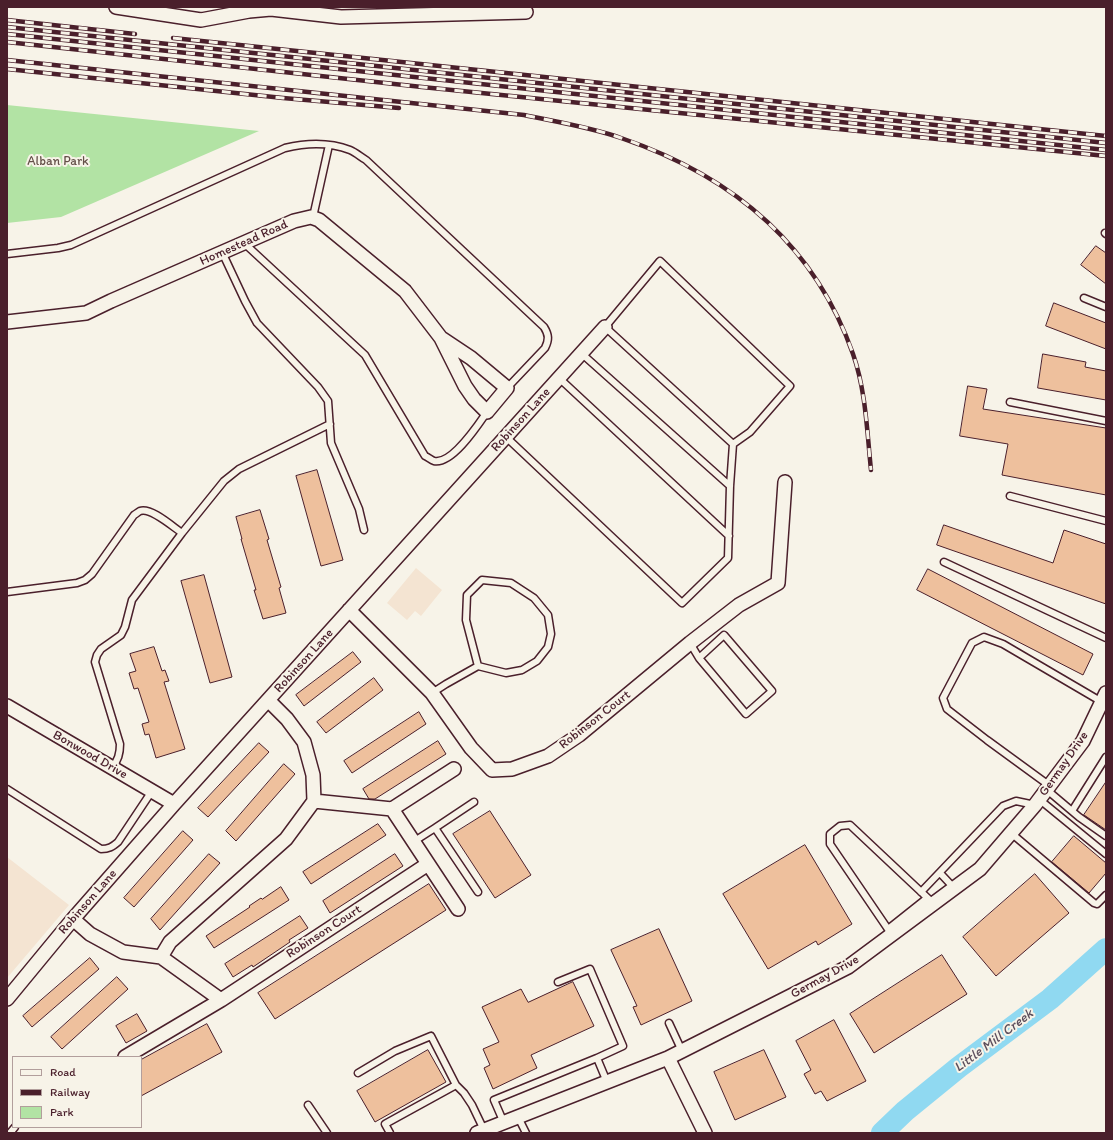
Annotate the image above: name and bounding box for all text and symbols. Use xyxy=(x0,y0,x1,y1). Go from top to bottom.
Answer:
park label: Alban Park xyxy=(27,154,89,170)
street label: Homestead Road xyxy=(198,217,290,269)
street label: Robinson Lane xyxy=(488,385,554,455)
street label: Robinson Lane xyxy=(271,626,337,696)
street label: Robinson Court xyxy=(556,687,634,753)
street label: Bonwood Drive xyxy=(50,727,130,783)
street label: Germay Drive xyxy=(1036,729,1092,799)
street label: Robinson Lane xyxy=(56,866,120,938)
street label: Robinson Court xyxy=(284,902,364,962)
street label: Germay Drive xyxy=(788,952,862,1002)
water label: Little Mill Creek xyxy=(951,1006,1037,1076)
legend xyxy=(12,1056,142,1128)
text: Road xyxy=(50,1065,76,1079)
text: Railway xyxy=(50,1085,90,1099)
text: Park xyxy=(50,1105,74,1119)

